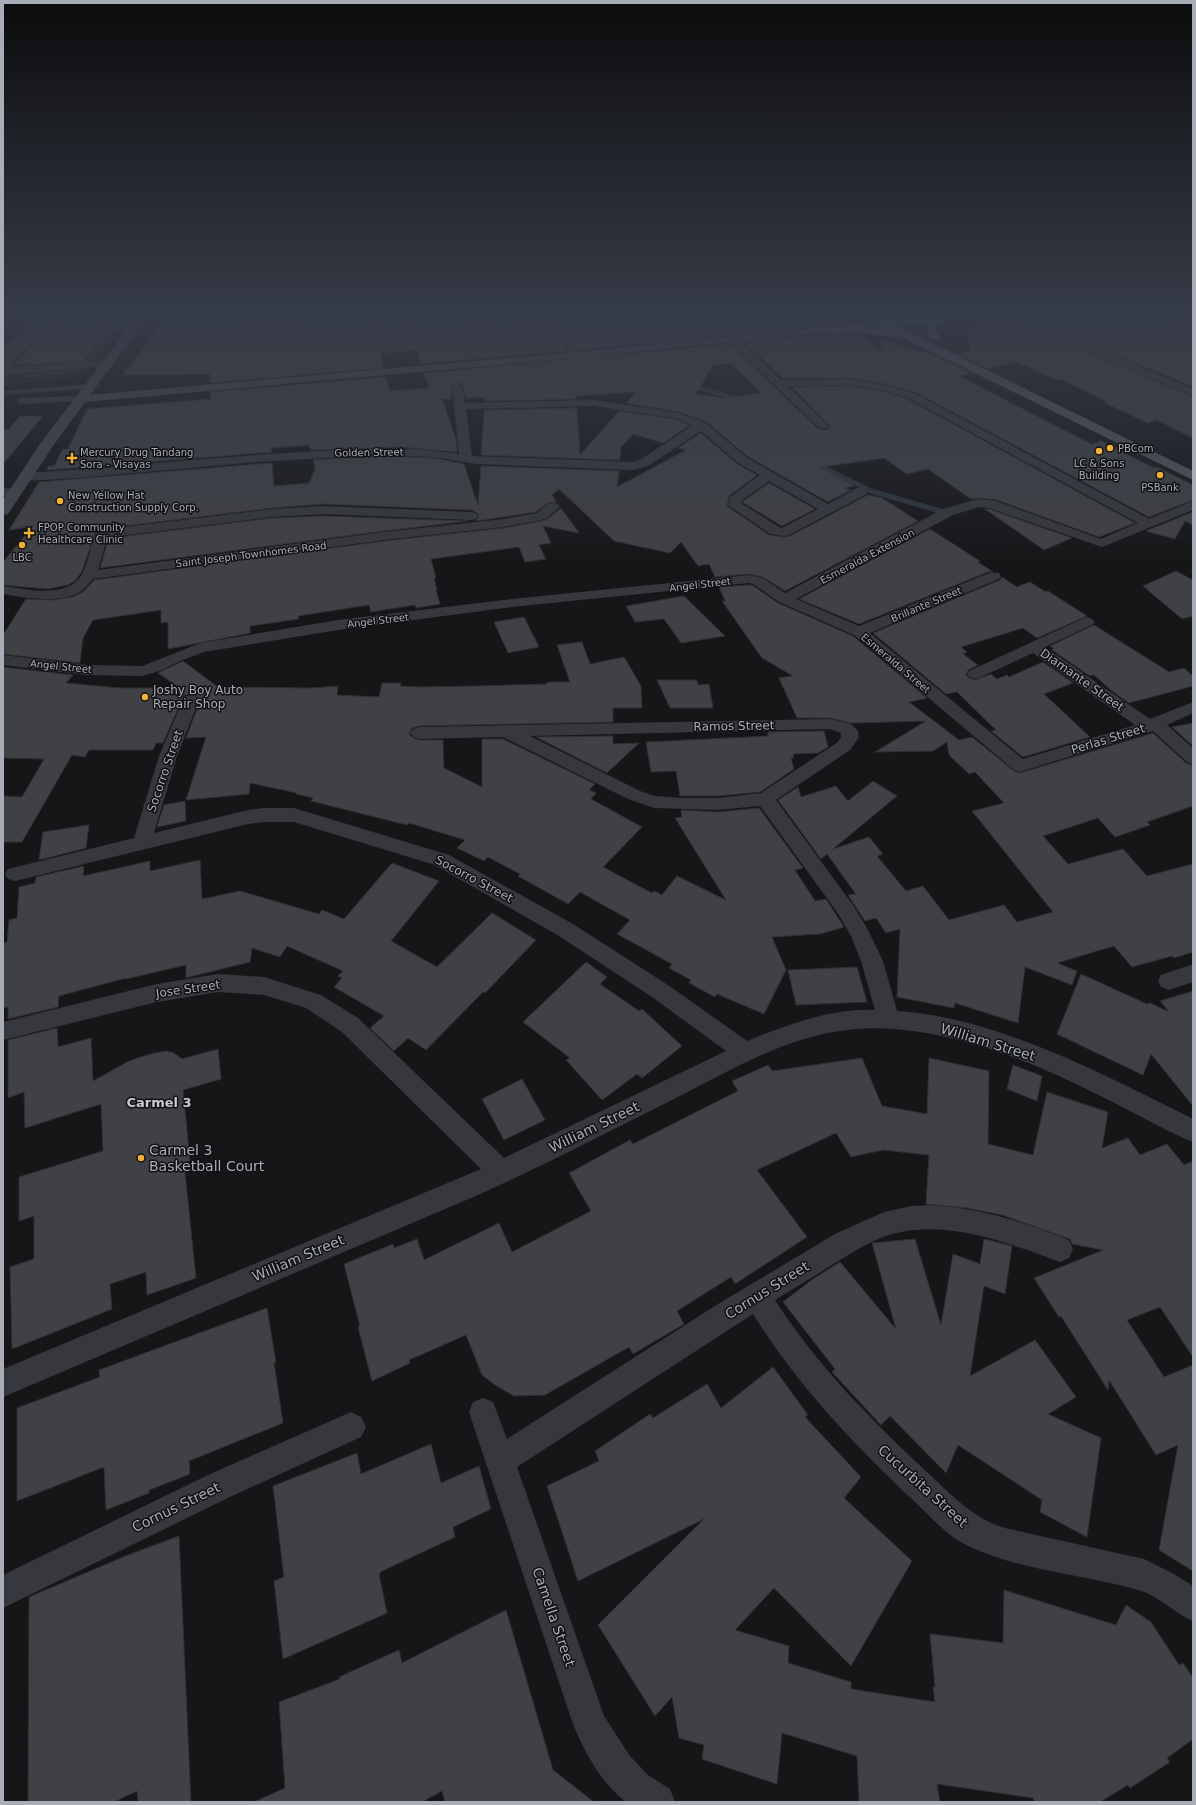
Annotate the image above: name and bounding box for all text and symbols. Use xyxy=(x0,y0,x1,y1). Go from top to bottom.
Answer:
marker: PBCom xyxy=(1105,443,1115,453)
place label: PBCom xyxy=(1118,443,1154,454)
street label: Golden Street xyxy=(334,446,404,459)
marker: LC & Sons Building xyxy=(1094,446,1104,456)
place label: Mercury Drug Tandang Sora - Visayas xyxy=(80,447,193,470)
marker: Mercury Drug Tandang Sora - Visayas xyxy=(67,453,77,463)
place label: LC & Sons Building xyxy=(1074,458,1124,481)
marker: PSBank xyxy=(1155,470,1165,480)
place label: PSBank xyxy=(1141,482,1179,493)
place label: New Yellow Hat Construction Supply Corp. xyxy=(68,490,199,513)
marker: New Yellow Hat Construction Supply Corp. xyxy=(55,496,65,506)
place label: FPOP Community Healthcare Clinic xyxy=(38,522,125,545)
marker: FPOP Community Healthcare Clinic xyxy=(23,527,35,539)
street label: Esmeralda Extension xyxy=(818,527,916,586)
marker: LBC xyxy=(17,540,27,550)
street label: Saint Joseph Townhomes Road xyxy=(175,540,327,569)
place label: LBC xyxy=(12,552,32,563)
street label: Angel Street xyxy=(669,575,732,594)
street label: Brillante Street xyxy=(889,585,963,624)
street label: Angel Street xyxy=(347,611,410,630)
street label: Esmeralda Street xyxy=(859,631,932,695)
street label: Diamante Street xyxy=(1037,646,1127,714)
street label: Angel Street xyxy=(30,658,92,675)
place label: Joshy Boy Auto Repair Shop xyxy=(152,683,243,711)
marker: Joshy Boy Auto Repair Shop xyxy=(140,692,150,702)
street label: Ramos Street xyxy=(693,718,775,734)
street label: Perlas Street xyxy=(1069,721,1147,757)
street label: Socorro Street xyxy=(144,728,186,814)
street label: Socorro Street xyxy=(433,853,515,905)
street label: Jose Street xyxy=(154,978,221,1001)
street label: William Street xyxy=(939,1020,1038,1064)
district label: Carmel 3 xyxy=(126,1095,192,1110)
street label: William Street xyxy=(546,1098,642,1156)
place label: Carmel 3 Basketball Court xyxy=(149,1142,265,1174)
marker: Carmel 3 Basketball Court xyxy=(136,1153,146,1163)
street label: William Street xyxy=(250,1231,347,1285)
street label: Cornus Street xyxy=(722,1258,812,1322)
street label: Cucurbita Street xyxy=(875,1442,971,1531)
street label: Cornus Street xyxy=(129,1479,223,1535)
street label: Camella Street xyxy=(530,1565,579,1669)

